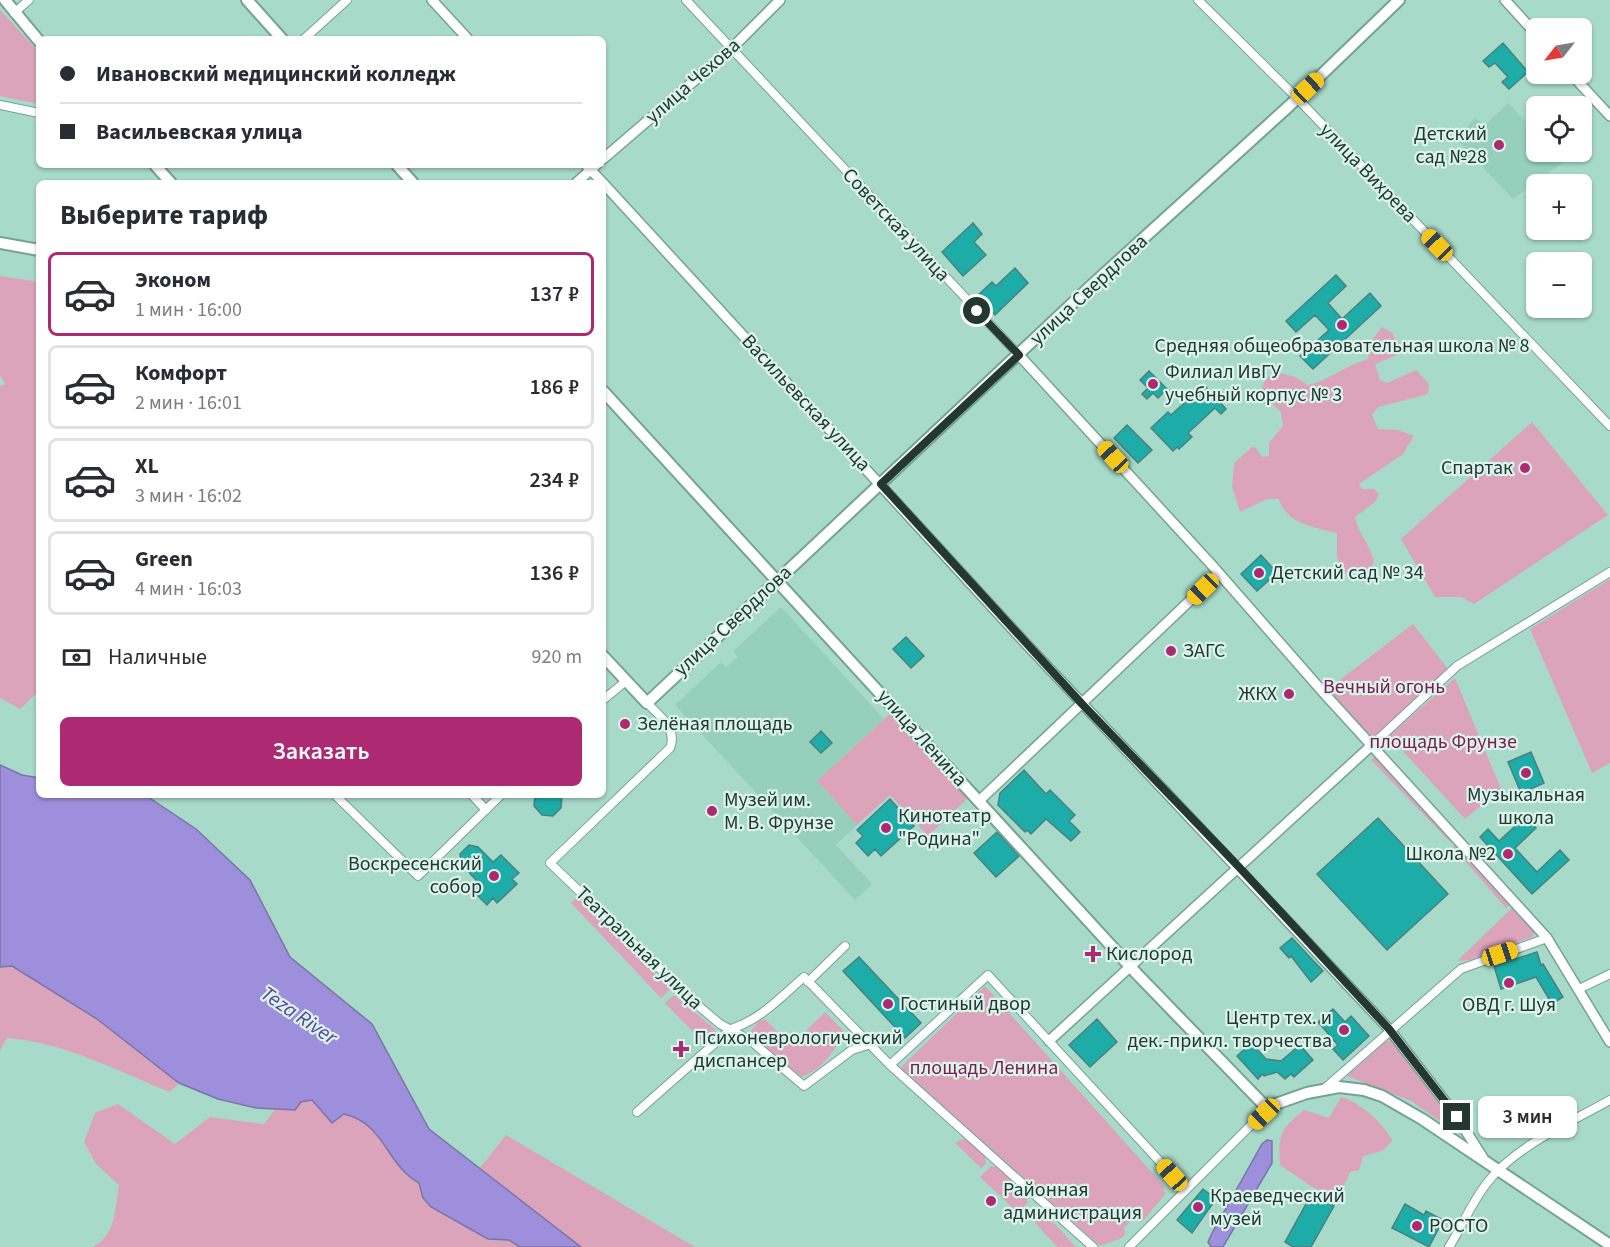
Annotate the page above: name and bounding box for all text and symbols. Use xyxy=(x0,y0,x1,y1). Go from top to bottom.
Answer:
north arrow xyxy=(1526,18,1592,84)
map controls xyxy=(1526,18,1592,318)
street label: улица Чехова xyxy=(639,32,747,130)
text: Ивановский медицинский колледж xyxy=(96,58,456,90)
car xyxy=(1289,69,1327,107)
button: locate xyxy=(1526,96,1592,162)
text: Васильевская улица xyxy=(96,116,303,148)
street label: улица Вихрева xyxy=(1313,117,1423,229)
place label: Детский сад №28 xyxy=(1414,120,1487,171)
marker: Детский сад №28 xyxy=(1492,138,1506,152)
street label: Советская улица xyxy=(836,162,956,288)
button: + xyxy=(1526,174,1592,240)
text: Выберите тариф xyxy=(60,196,268,235)
car xyxy=(1418,226,1456,264)
street label: улица Свердлова xyxy=(1024,228,1154,352)
button: − xyxy=(1526,252,1592,318)
text: Эконом xyxy=(135,264,211,296)
icon: car xyxy=(63,267,117,321)
text: 137 ₽ xyxy=(529,278,579,310)
text: 1 мин · 16:00 xyxy=(135,296,242,324)
route start xyxy=(963,297,990,324)
marker: Средняя общеобразовательная школа № 8 xyxy=(1335,318,1349,332)
street label: Васильевская улица xyxy=(735,328,877,478)
place label: Средняя общеобразовательная школа № 8 xyxy=(1154,332,1530,360)
text: Комфорт xyxy=(135,357,227,389)
place label: Филиал ИвГУ учебный корпус № 3 xyxy=(1165,358,1342,409)
icon: car xyxy=(63,360,117,414)
text: 186 ₽ xyxy=(529,371,579,403)
marker: Филиал ИвГУ учебный корпус № 3 xyxy=(1146,377,1160,391)
text: 2 мин · 16:01 xyxy=(135,389,242,417)
car xyxy=(1094,438,1132,476)
text: XL xyxy=(135,450,159,482)
icon: car xyxy=(63,453,117,507)
place label: Спартак xyxy=(1441,454,1513,482)
marker: Спартак xyxy=(1518,461,1532,475)
text: 234 ₽ xyxy=(529,464,579,496)
text: 3 мин · 16:02 xyxy=(135,482,242,510)
text: Green xyxy=(135,543,193,575)
icon: car xyxy=(63,546,117,600)
text: 136 ₽ xyxy=(529,557,579,589)
street label: улица Свердлова xyxy=(668,559,798,683)
place label: Детский сад № 34 xyxy=(1271,559,1424,587)
marker: Детский сад № 34 xyxy=(1252,566,1266,580)
car xyxy=(1184,570,1222,608)
text: 4 мин · 16:03 xyxy=(135,575,242,603)
place label: ЗАГС xyxy=(1183,637,1226,665)
icon: cash xyxy=(60,641,93,674)
text: Наличные xyxy=(108,641,207,673)
text: 920 m xyxy=(532,643,582,671)
marker: ЗАГС xyxy=(1164,644,1178,658)
park label: Вечный огонь xyxy=(1323,673,1445,701)
place label: ЖКХ xyxy=(1239,680,1277,708)
street label: улица Ленина xyxy=(871,683,973,793)
marker: ЖКХ xyxy=(1282,687,1296,701)
place label: Зелёная площадь xyxy=(637,710,792,738)
button: Заказать xyxy=(60,717,582,786)
marker: Зелёная площадь xyxy=(618,717,632,731)
park label: площадь Фрунзе xyxy=(1369,728,1517,756)
marker: Музыкальная школа xyxy=(1519,766,1533,780)
place label: Музыкальная школа xyxy=(1467,781,1585,832)
place label: Музей им. М. В. Фрунзе xyxy=(724,786,834,837)
place label: Кинотеатр "Родина" xyxy=(898,802,991,853)
marker: Музей им. М. В. Фрунзе xyxy=(705,804,719,818)
marker: Кинотеатр "Родина" xyxy=(879,821,893,835)
place label: Школа №2 xyxy=(1406,840,1496,868)
marker: Школа №2 xyxy=(1501,847,1515,861)
place label: Воскресенский собор xyxy=(348,850,482,901)
marker: Воскресенский собор xyxy=(487,869,501,883)
street label: Театральная улица xyxy=(569,880,709,1016)
place label: Кислород xyxy=(1106,940,1193,968)
car xyxy=(1480,940,1520,968)
marker: Кислород xyxy=(1084,945,1102,963)
marker: ОВД г. Шуя xyxy=(1502,976,1516,990)
water label: Teza River xyxy=(255,978,344,1052)
place label: Гостиный двор xyxy=(900,990,1031,1018)
place label: ОВД г. Шуя xyxy=(1462,991,1556,1019)
marker: Гостиный двор xyxy=(881,997,895,1011)
place label: Центр тех. и дек.-прикл. творчества xyxy=(1128,1004,1332,1055)
marker: Центр тех. и дек.-прикл. творчества xyxy=(1337,1023,1351,1037)
place label: Психоневрологический диспансер xyxy=(694,1024,903,1075)
marker: Психоневрологический диспансер xyxy=(672,1040,690,1058)
park label: площадь Ленина xyxy=(910,1054,1058,1082)
car xyxy=(1245,1095,1283,1133)
callout: 3 мин xyxy=(1478,1096,1577,1138)
route end xyxy=(1443,1103,1470,1130)
text: 3 мин xyxy=(1502,1103,1553,1131)
car xyxy=(1153,1156,1191,1194)
place label: Районная администрация xyxy=(1003,1176,1142,1227)
place label: Краеведческий музей xyxy=(1210,1182,1345,1233)
marker: Районная администрация xyxy=(984,1194,998,1208)
marker: Краеведческий музей xyxy=(1191,1200,1205,1214)
place label: РОСТО xyxy=(1429,1212,1488,1240)
marker: РОСТО xyxy=(1410,1219,1424,1233)

